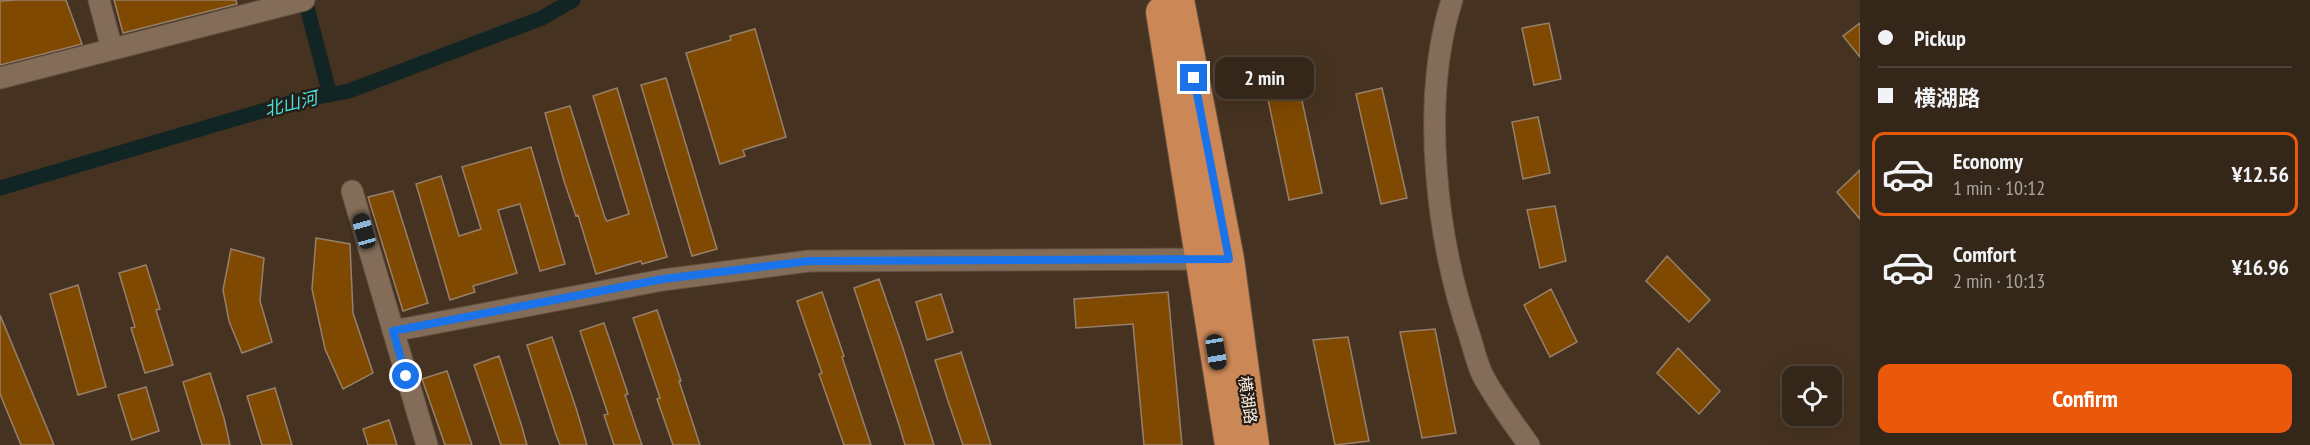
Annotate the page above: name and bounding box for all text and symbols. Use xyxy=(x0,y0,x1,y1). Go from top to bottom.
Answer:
text: Pickup xyxy=(1914,24,1966,52)
callout: 2 min xyxy=(1215,57,1314,99)
route end xyxy=(1180,64,1207,91)
text: 2 min xyxy=(1244,65,1285,91)
text: 横湖路 xyxy=(1914,84,1980,112)
water label: 北山河 xyxy=(262,85,323,121)
icon: car xyxy=(1881,147,1935,201)
text: Economy xyxy=(1953,147,2023,175)
text: ¥12.56 xyxy=(2232,160,2289,188)
text: 1 min · 10:12 xyxy=(1953,175,2045,201)
car xyxy=(350,211,378,251)
icon: car xyxy=(1881,240,1935,294)
text: Comfort xyxy=(1953,240,2016,268)
text: ¥16.96 xyxy=(2232,253,2289,281)
text: 2 min · 10:13 xyxy=(1953,268,2045,294)
car xyxy=(1204,333,1228,371)
route start xyxy=(392,362,419,389)
button: Confirm xyxy=(1878,364,2292,433)
map controls xyxy=(1782,366,1842,426)
button: locate xyxy=(1782,366,1842,426)
street label: 横湖路 xyxy=(1235,375,1261,425)

